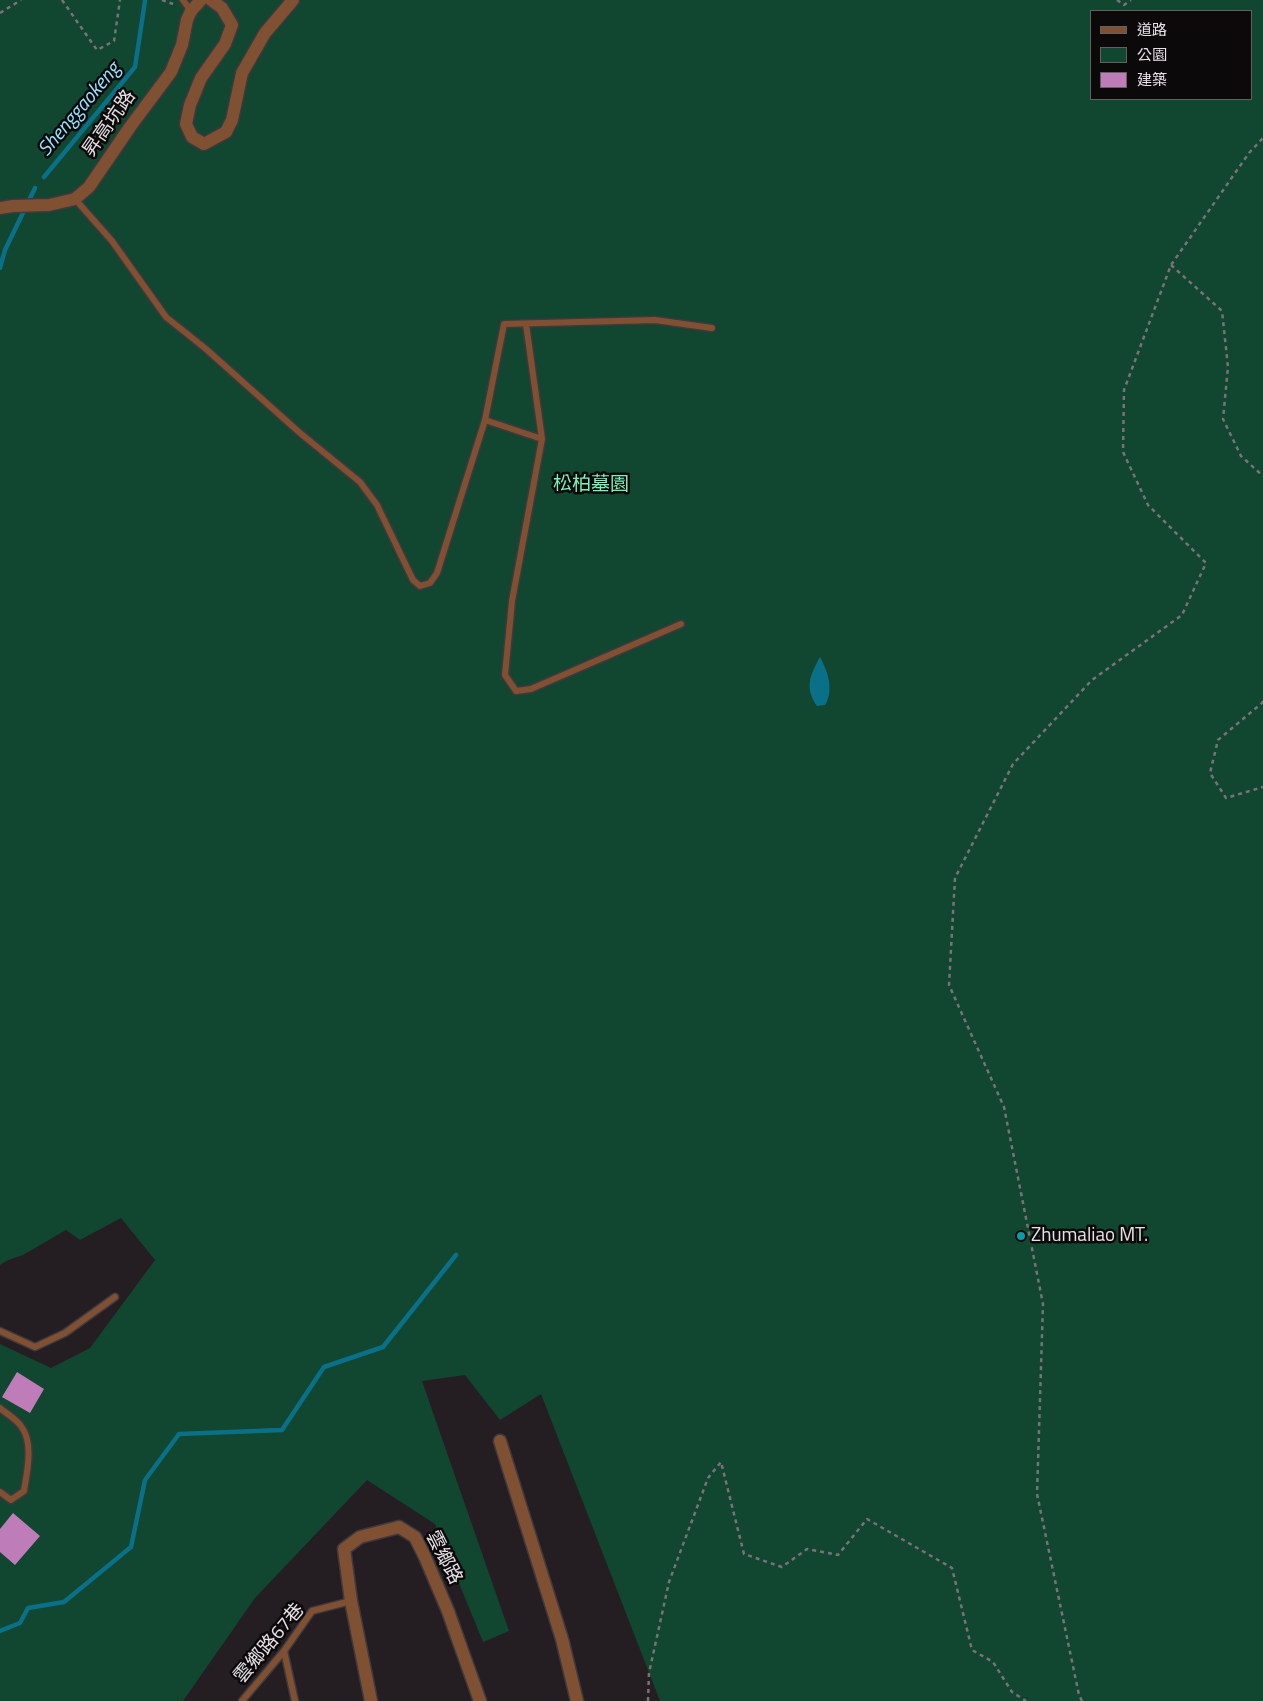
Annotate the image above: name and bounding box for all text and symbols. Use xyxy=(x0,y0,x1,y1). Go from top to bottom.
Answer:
legend xyxy=(1090,10,1253,100)
text: 道路 xyxy=(1137,18,1167,41)
text: 公園 xyxy=(1137,43,1167,66)
water label: Shenggaokeng xyxy=(34,58,126,162)
text: 建築 xyxy=(1137,68,1167,91)
street label: 昇高坑路 xyxy=(79,86,141,162)
park label: 松柏墓園 xyxy=(553,474,629,496)
place label: Zhumaliao MT. xyxy=(1031,1225,1148,1247)
marker: Zhumaliao MT. xyxy=(1015,1230,1027,1242)
street label: 雲鄉路 xyxy=(420,1527,466,1589)
street label: 雲鄉路67巷 xyxy=(230,1599,310,1689)

